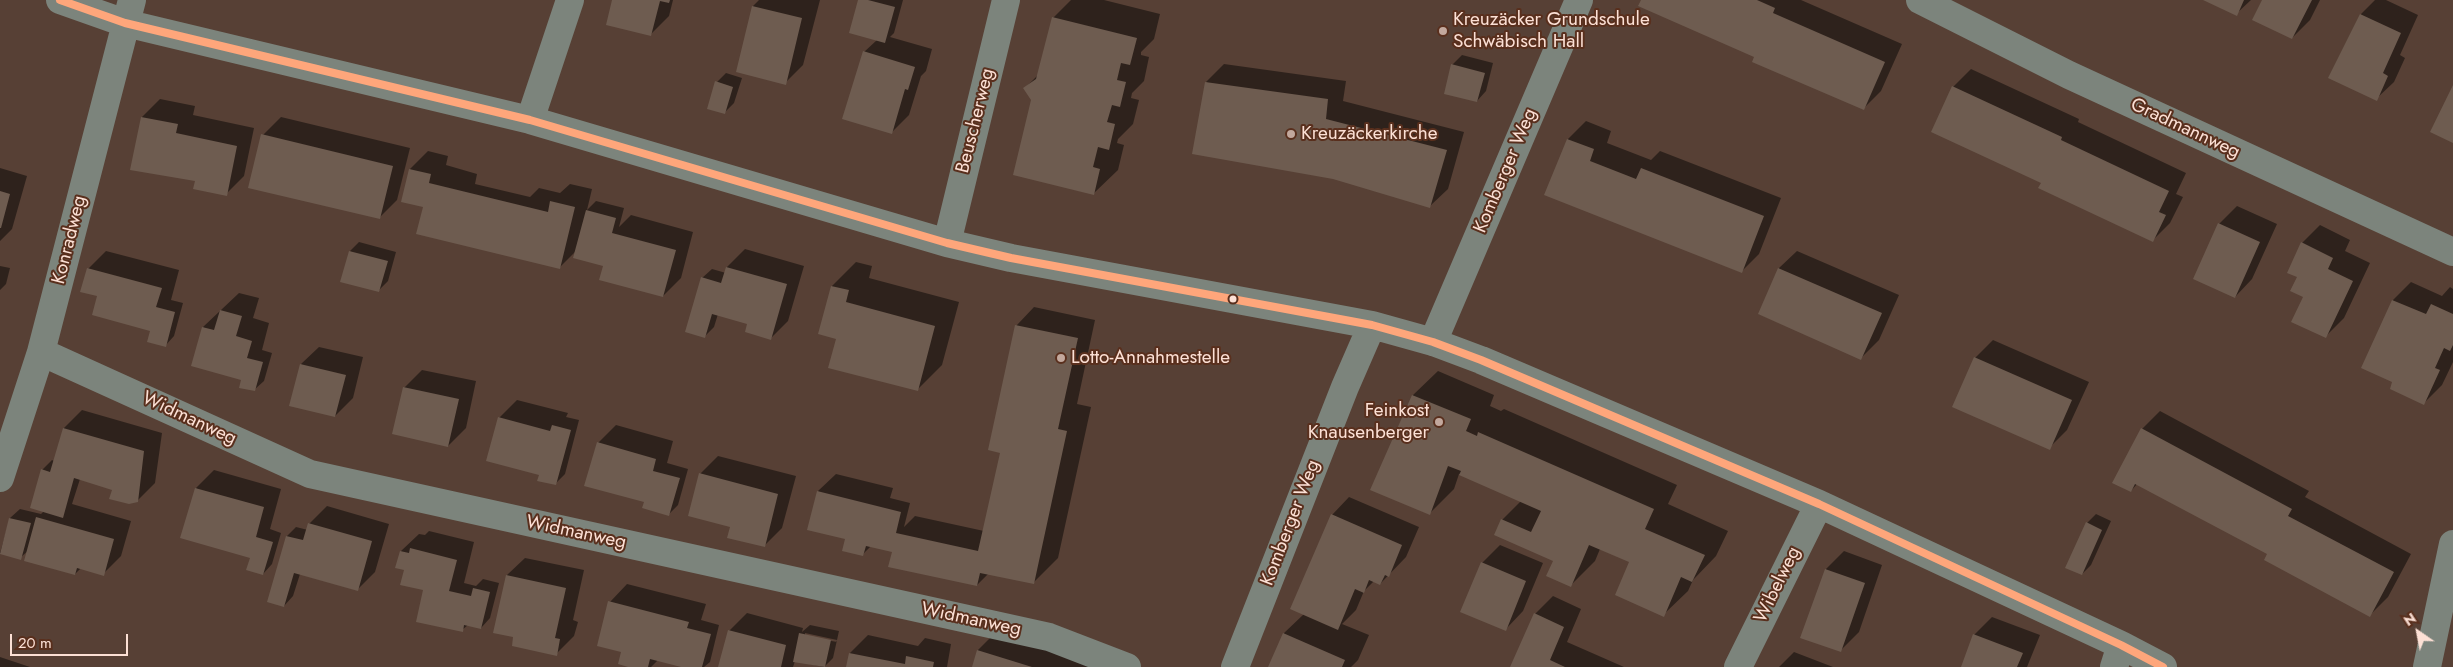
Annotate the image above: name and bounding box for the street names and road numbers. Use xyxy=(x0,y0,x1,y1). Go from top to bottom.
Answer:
street label: Beuscherweg xyxy=(952,66,1000,176)
street label: Gradmannweg xyxy=(2127,94,2243,164)
street label: Komberger Weg xyxy=(1470,105,1542,237)
street label: Konradweg xyxy=(48,193,92,287)
street label: Widmanweg xyxy=(138,387,240,451)
street label: Komberger Weg xyxy=(1257,457,1325,589)
street label: Widmanweg xyxy=(524,511,628,555)
street label: Wibelweg xyxy=(1750,543,1806,627)
street label: Widmanweg xyxy=(919,598,1023,642)

